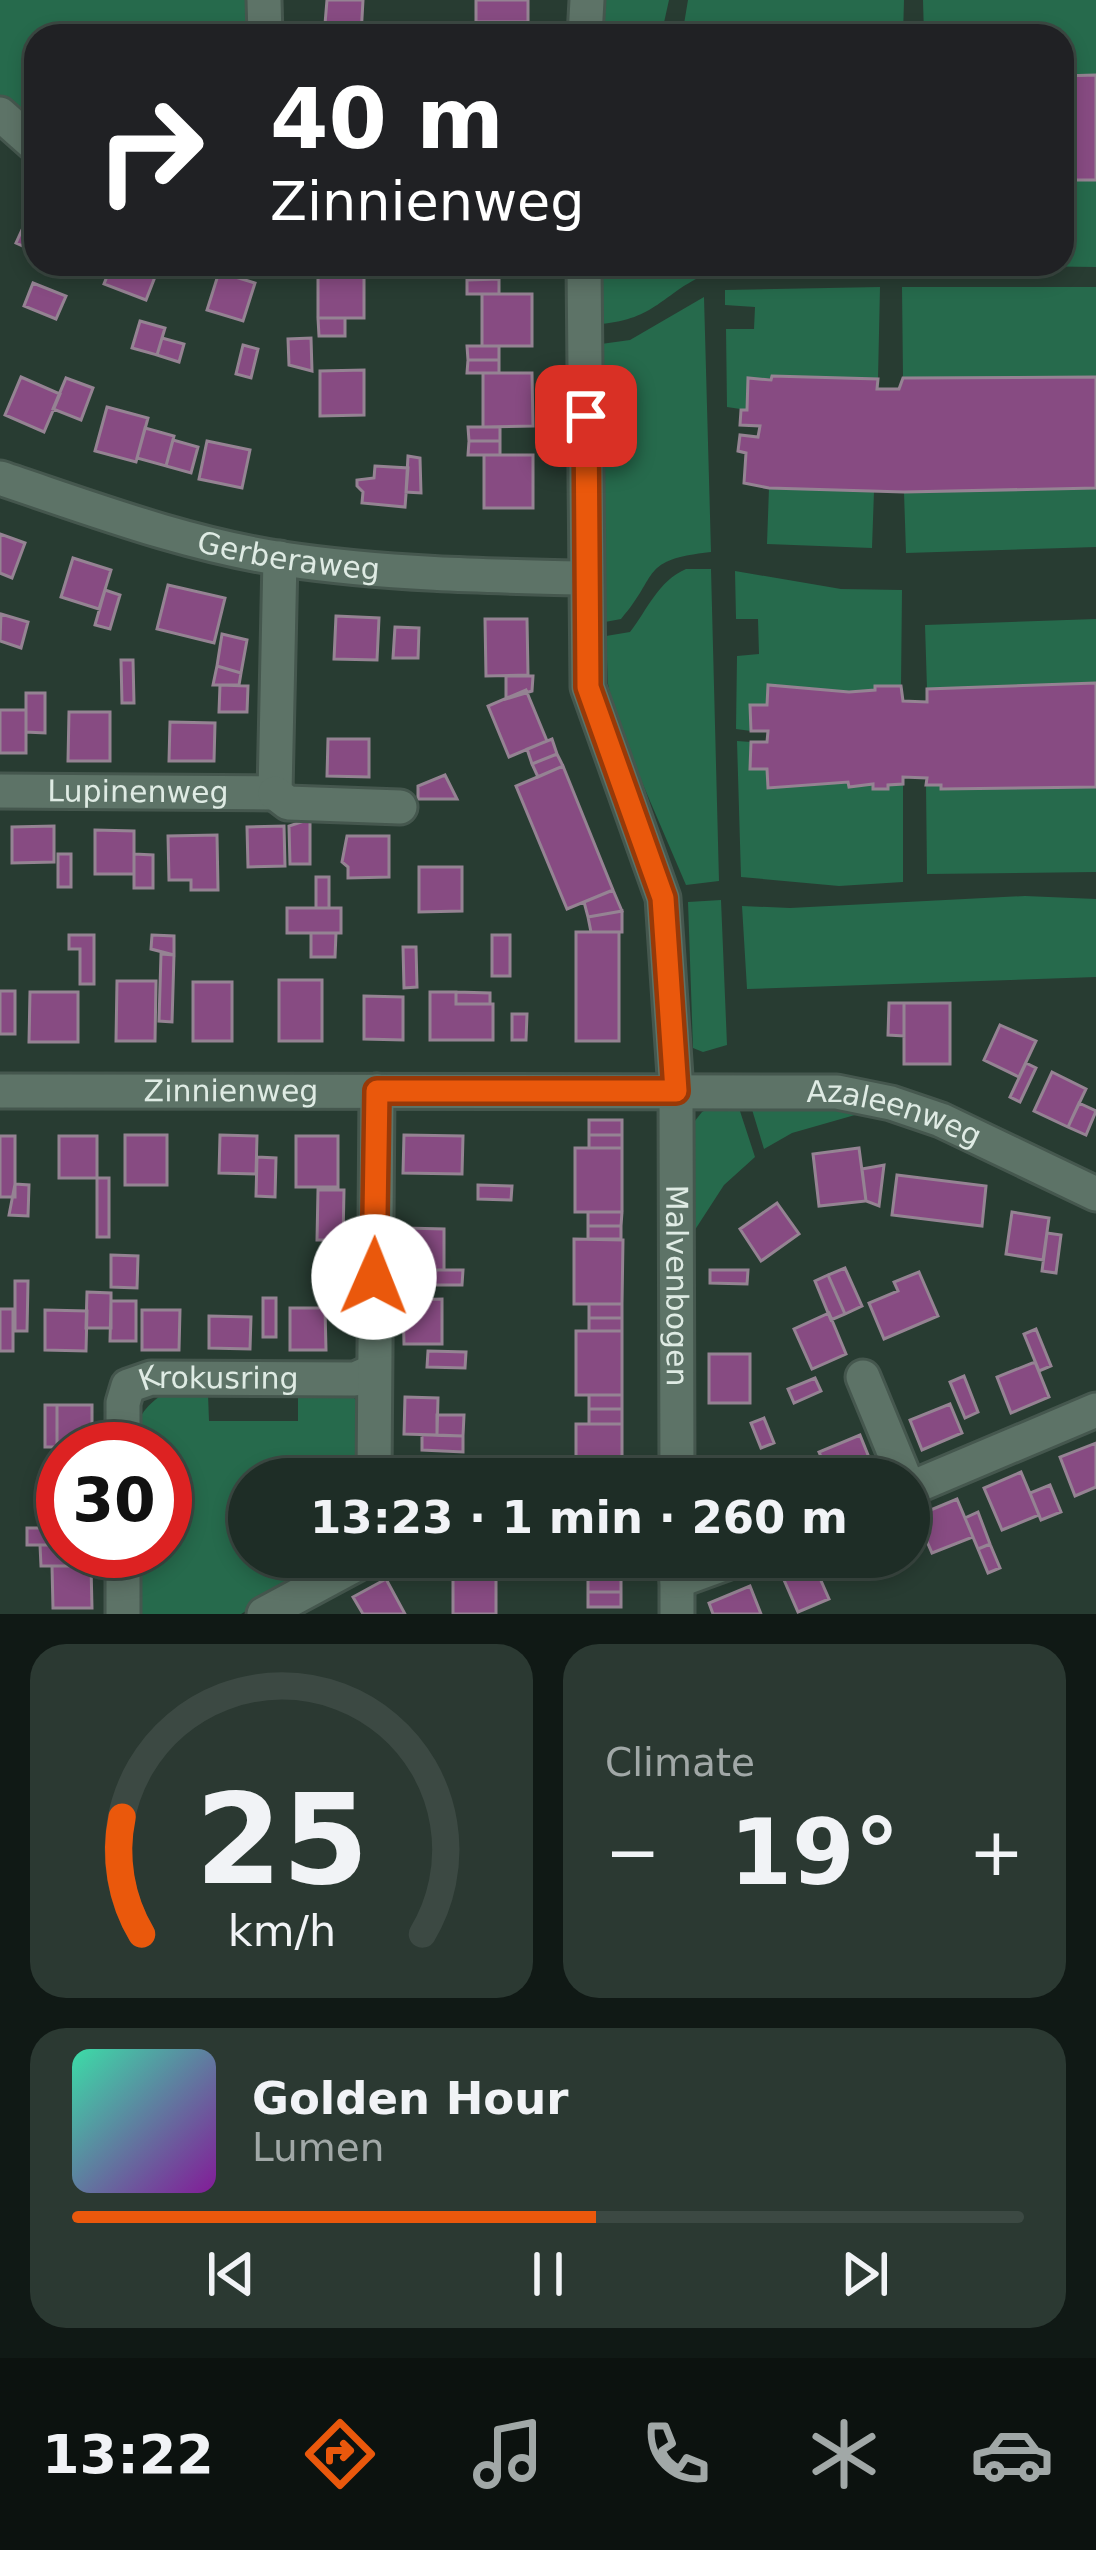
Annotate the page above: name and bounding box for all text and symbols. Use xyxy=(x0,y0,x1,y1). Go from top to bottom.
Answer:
text: 40 m xyxy=(270,70,504,168)
icon: right xyxy=(72,72,228,228)
text: Zinnienweg xyxy=(270,170,585,233)
pin xyxy=(535,365,637,467)
icon: arrive xyxy=(553,383,619,449)
street label: Gerberaweg xyxy=(194,524,381,587)
street label: Lupinenweg xyxy=(47,773,229,810)
street label: Zinnienweg xyxy=(144,1073,318,1108)
street label: Azaleenweg xyxy=(806,1074,987,1154)
street label: Malvenbogen xyxy=(659,1185,695,1387)
position arrow xyxy=(311,1214,437,1340)
street label: Krokusring xyxy=(134,1358,299,1398)
speed limit sign: 30 xyxy=(36,1422,192,1578)
text: 13:23 · 1 min · 260 m xyxy=(310,1491,848,1544)
text: Climate xyxy=(605,1740,755,1785)
text: 25 xyxy=(195,1767,368,1912)
text: 19° xyxy=(729,1800,900,1905)
text: − xyxy=(605,1814,660,1891)
text: + xyxy=(969,1814,1024,1891)
text: km/h xyxy=(227,1906,336,1956)
text: Golden Hour xyxy=(252,2072,569,2125)
text: Lumen xyxy=(252,2125,384,2170)
icon: previous xyxy=(198,2241,264,2307)
icon: pause xyxy=(515,2241,581,2307)
icon: next xyxy=(832,2241,898,2307)
icon: directions xyxy=(298,2412,382,2496)
icon: music xyxy=(466,2412,550,2496)
icon: phone xyxy=(634,2412,718,2496)
icon: climate xyxy=(802,2412,886,2496)
icon: car xyxy=(970,2412,1054,2496)
text: 13:22 xyxy=(42,2423,214,2486)

